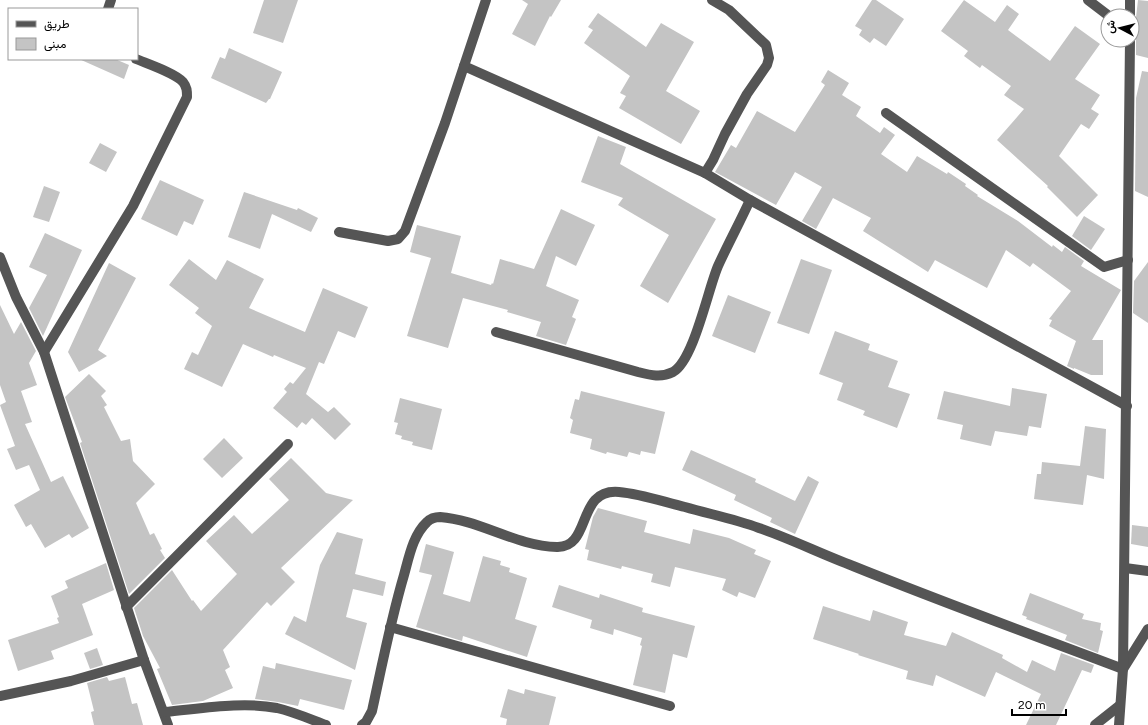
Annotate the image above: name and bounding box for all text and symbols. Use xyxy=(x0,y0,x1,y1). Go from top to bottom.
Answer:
legend xyxy=(8,8,138,60)
north arrow xyxy=(1100,8,1140,48)
text: طريق xyxy=(44,17,70,32)
text: ش xyxy=(1103,19,1118,34)
text: مبنى xyxy=(44,37,66,52)
scale bar xyxy=(1012,691,1066,717)
text: 20 m xyxy=(1018,698,1046,712)

